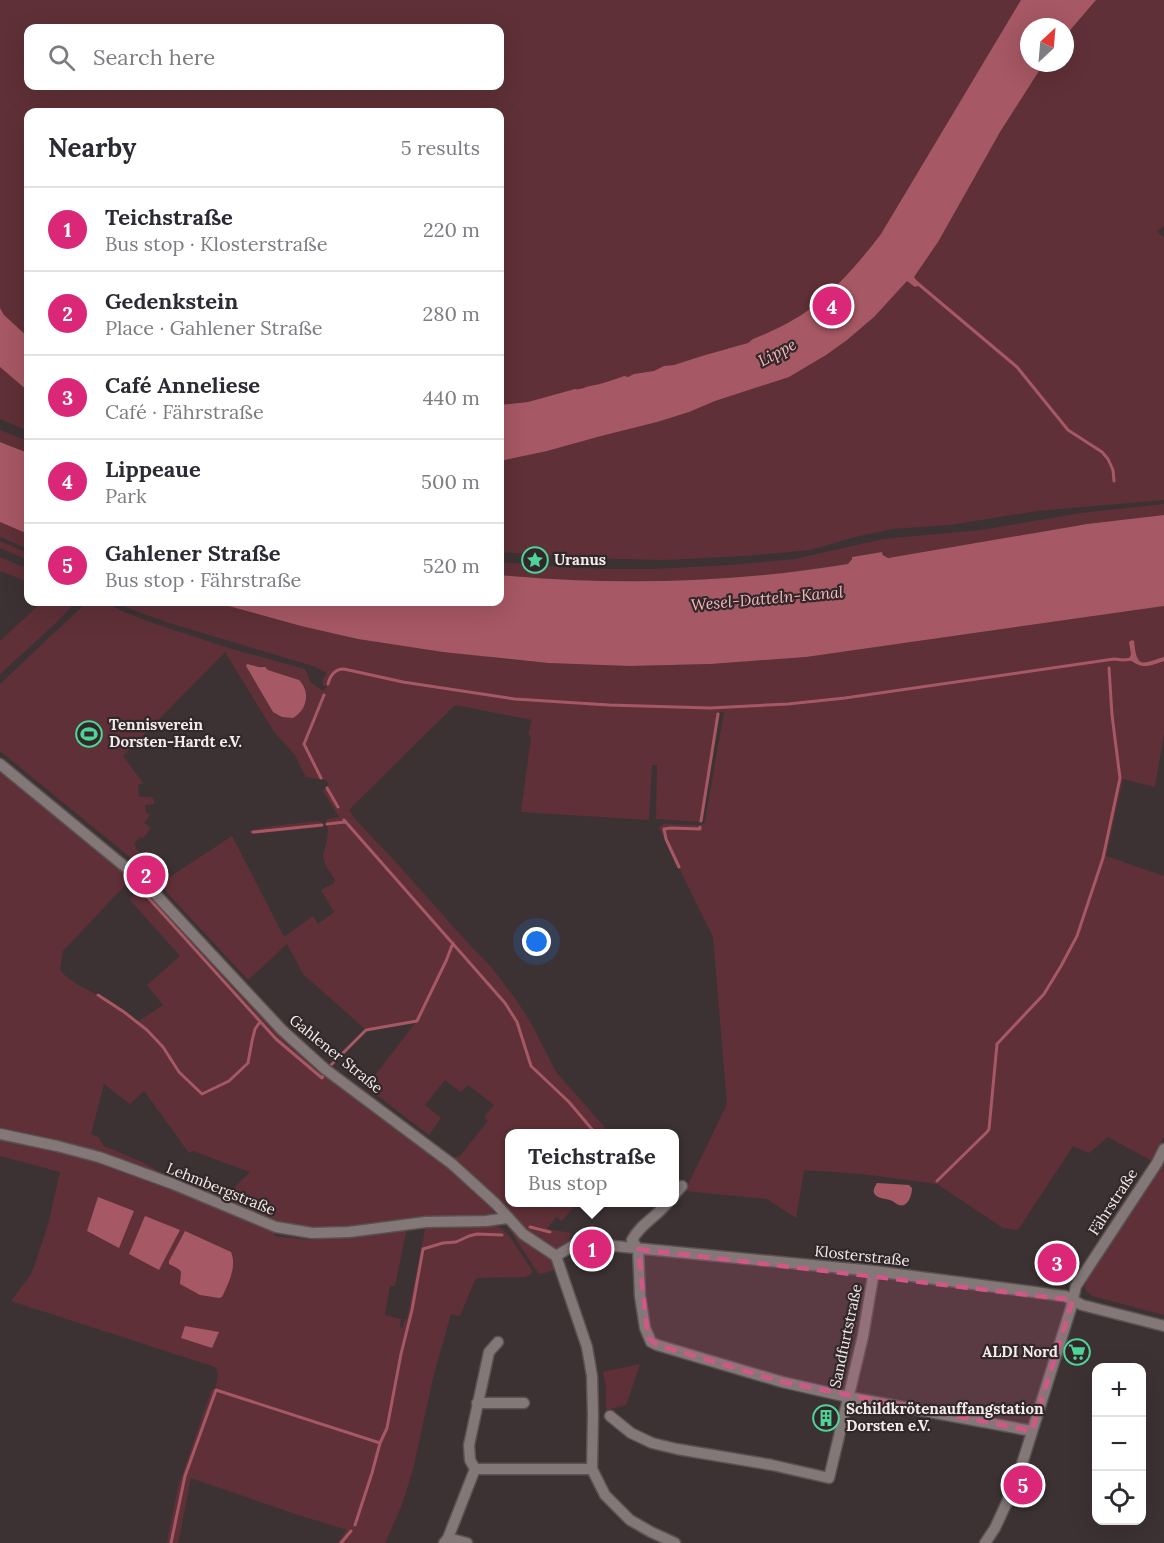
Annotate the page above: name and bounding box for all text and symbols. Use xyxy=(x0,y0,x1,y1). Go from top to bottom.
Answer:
north arrow xyxy=(1020,18,1074,72)
search box xyxy=(24,24,504,90)
icon: search xyxy=(45,41,78,74)
text: Search here xyxy=(93,43,215,71)
text: Nearby xyxy=(48,131,136,164)
text: 5 results xyxy=(401,135,480,160)
text: Teichstraße xyxy=(105,203,233,231)
text: 1 xyxy=(63,217,72,242)
text: 220 m xyxy=(423,217,480,242)
text: Bus stop · Klosterstraße xyxy=(105,231,328,256)
pin: 4 xyxy=(812,284,852,328)
text: Gedenkstein xyxy=(105,287,238,315)
text: 2 xyxy=(62,301,73,326)
text: 280 m xyxy=(422,301,480,326)
text: Place · Gahlener Straße xyxy=(105,315,323,340)
water label: Lippe xyxy=(755,334,800,370)
text: Café Anneliese xyxy=(105,371,260,399)
text: 3 xyxy=(62,385,73,410)
text: 440 m xyxy=(423,385,480,410)
text: Café · Fährstraße xyxy=(105,399,264,424)
text: Lippeaue xyxy=(105,455,201,483)
text: 4 xyxy=(62,469,73,494)
text: 500 m xyxy=(421,469,480,494)
text: Park xyxy=(105,483,147,508)
text: Gahlener Straße xyxy=(105,539,281,567)
place icon: Uranus xyxy=(520,545,550,575)
place label: Uranus xyxy=(554,550,606,569)
text: 5 xyxy=(62,553,73,578)
text: 520 m xyxy=(423,553,480,578)
text: Bus stop · Fährstraße xyxy=(105,567,301,592)
water label: Wesel-Datteln-Kanal xyxy=(690,581,844,615)
place label: Tennisverein Dorsten-Hardt e.V. xyxy=(109,715,242,751)
sports icon: Tennisverein Dorsten-Hardt e.V. xyxy=(74,719,104,749)
pin: 2 xyxy=(126,852,166,898)
your location xyxy=(522,927,551,956)
street label: Gahlener Straße xyxy=(286,1010,387,1097)
popup xyxy=(505,1129,679,1207)
text: Teichstraße xyxy=(528,1142,656,1170)
street label: Lehmbergstraße xyxy=(164,1158,279,1219)
street label: Fährstraße xyxy=(1084,1165,1141,1239)
text: Bus stop xyxy=(528,1170,608,1195)
pin: 1 xyxy=(572,1226,612,1272)
pin: 3 xyxy=(1038,1240,1076,1286)
street label: Klosterstraße xyxy=(813,1241,911,1270)
street label: Sandfurtstraße xyxy=(825,1282,866,1390)
supermarket icon: ALDI Nord xyxy=(1062,1337,1092,1367)
place label: ALDI Nord xyxy=(982,1342,1058,1361)
map controls xyxy=(1092,1363,1146,1525)
button: + xyxy=(1092,1363,1146,1417)
place label: Schildkrötenauffangstation Dorsten e.V. xyxy=(846,1399,1044,1435)
building icon: Schildkrötenauffangstation Dorsten e.V. xyxy=(811,1403,841,1433)
button: − xyxy=(1092,1417,1146,1471)
pin: 5 xyxy=(1004,1462,1042,1508)
button: locate xyxy=(1092,1471,1146,1525)

